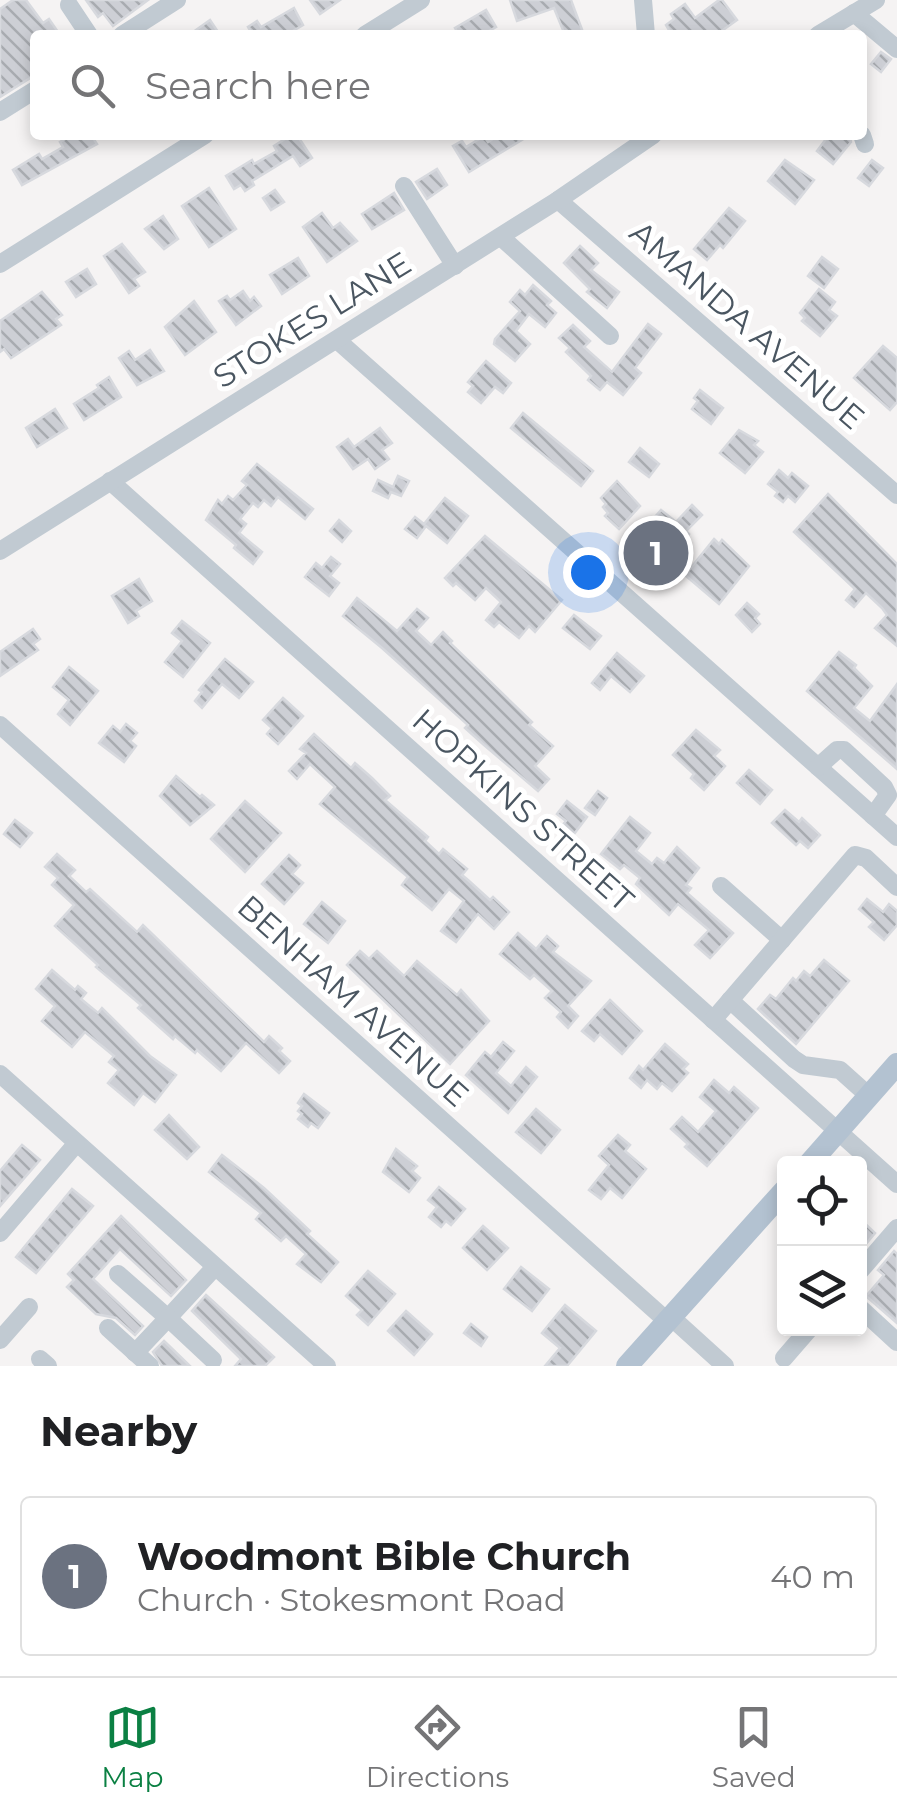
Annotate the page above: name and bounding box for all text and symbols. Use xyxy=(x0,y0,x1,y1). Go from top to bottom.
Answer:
search box xyxy=(30,30,867,140)
icon: search xyxy=(65,58,120,113)
text: Search here xyxy=(145,62,371,109)
street label: AMANDA AVENUE xyxy=(622,212,872,437)
street label: STOKES LANE xyxy=(206,243,418,396)
pin: 1 xyxy=(624,516,688,590)
your location xyxy=(563,547,614,598)
street label: HOPKINS STREET xyxy=(405,700,642,920)
street label: BENHAM AVENUE xyxy=(230,887,477,1115)
map controls xyxy=(777,1156,867,1336)
button: locate xyxy=(777,1156,867,1246)
button: layers xyxy=(777,1246,867,1336)
text: Nearby xyxy=(40,1405,197,1457)
text: Woodmont Bible Church xyxy=(137,1533,631,1580)
text: 1 xyxy=(68,1557,81,1596)
text: 40 m xyxy=(770,1557,855,1596)
text: Church · Stokesmont Road xyxy=(137,1580,566,1619)
tab: Map xyxy=(101,1700,163,1794)
tab: Directions xyxy=(366,1700,509,1794)
tab: Saved xyxy=(712,1700,796,1794)

